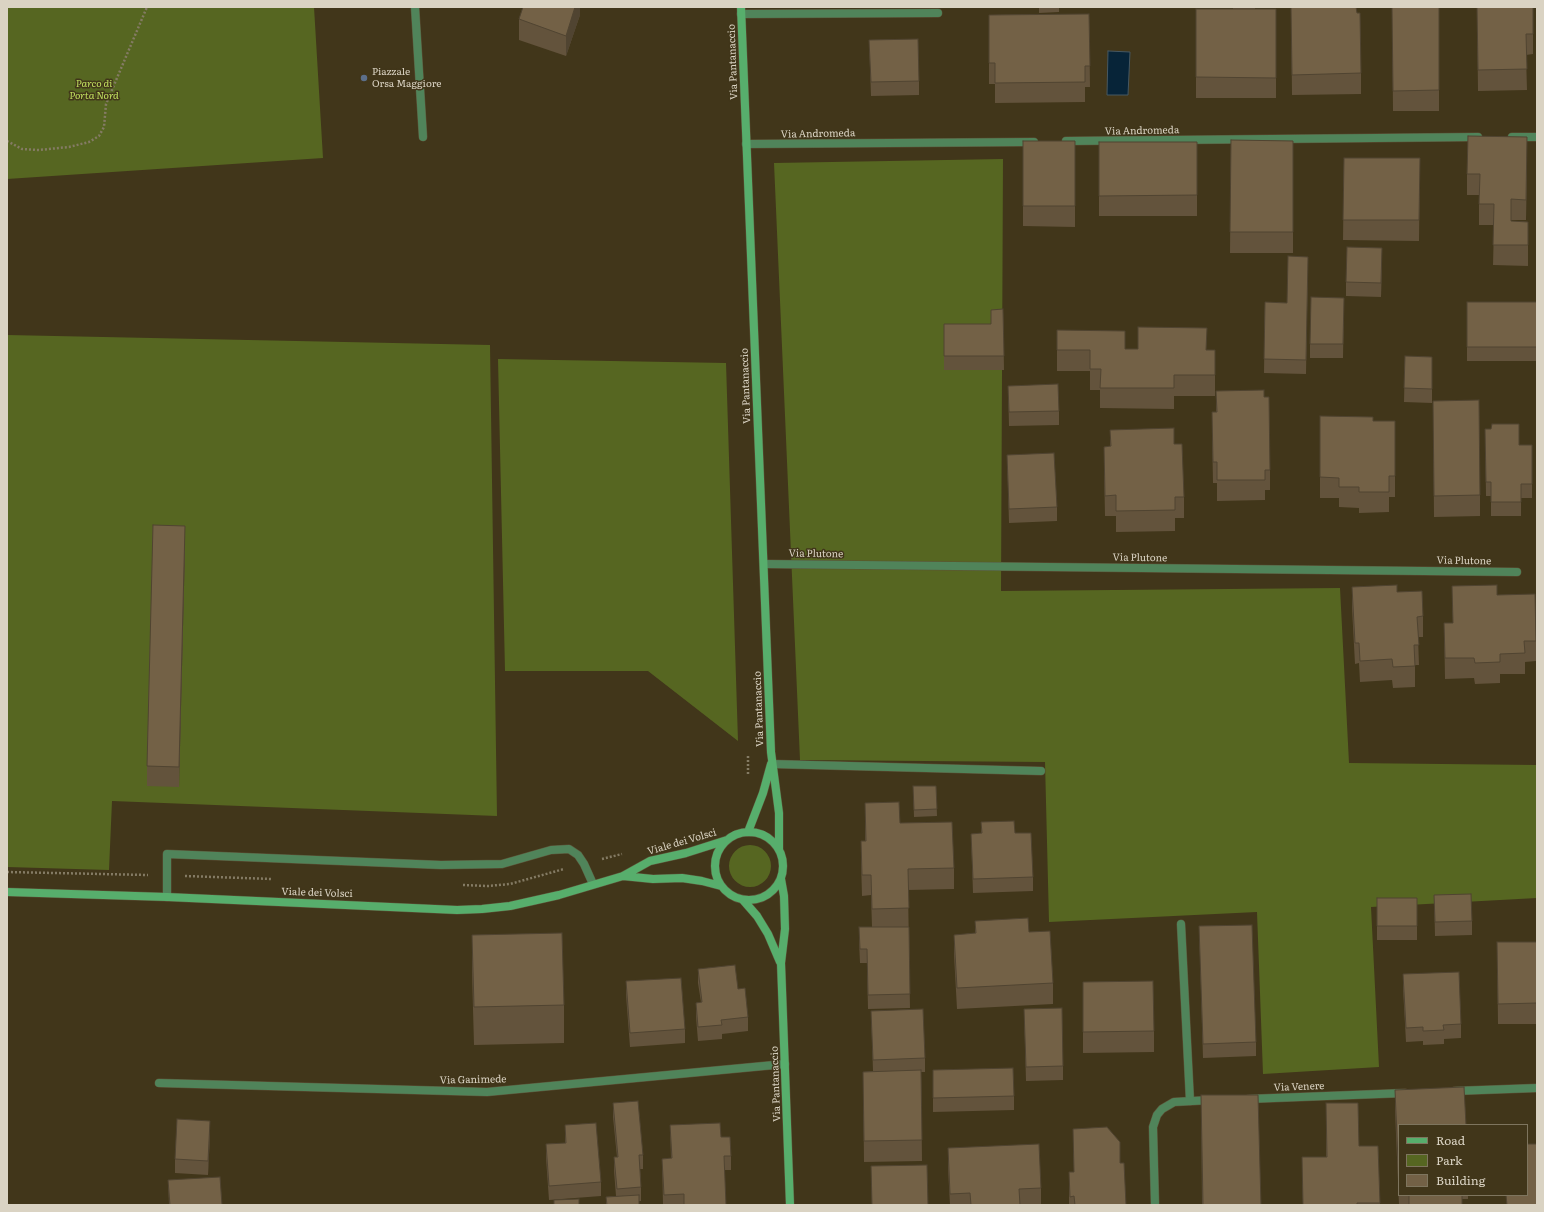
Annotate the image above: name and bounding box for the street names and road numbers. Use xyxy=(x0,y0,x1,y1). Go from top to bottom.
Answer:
street label: Via Pantanaccio xyxy=(726,24,740,100)
street label: Via Andromeda xyxy=(1105,124,1179,138)
street label: Via Andromeda xyxy=(781,127,855,141)
street label: Via Pantanaccio xyxy=(739,348,753,424)
street label: Via Plutone xyxy=(789,548,843,560)
street label: Via Plutone xyxy=(1113,552,1167,564)
street label: Via Plutone xyxy=(1437,555,1491,567)
street label: Via Pantanaccio xyxy=(752,671,766,747)
street label: Viale dei Volsci xyxy=(646,826,718,858)
street label: Viale dei Volsci xyxy=(281,886,353,900)
street label: Via Pantanaccio xyxy=(769,1046,783,1122)
street label: Via Ganimede xyxy=(440,1073,506,1087)
street label: Via Venere xyxy=(1273,1080,1325,1094)

